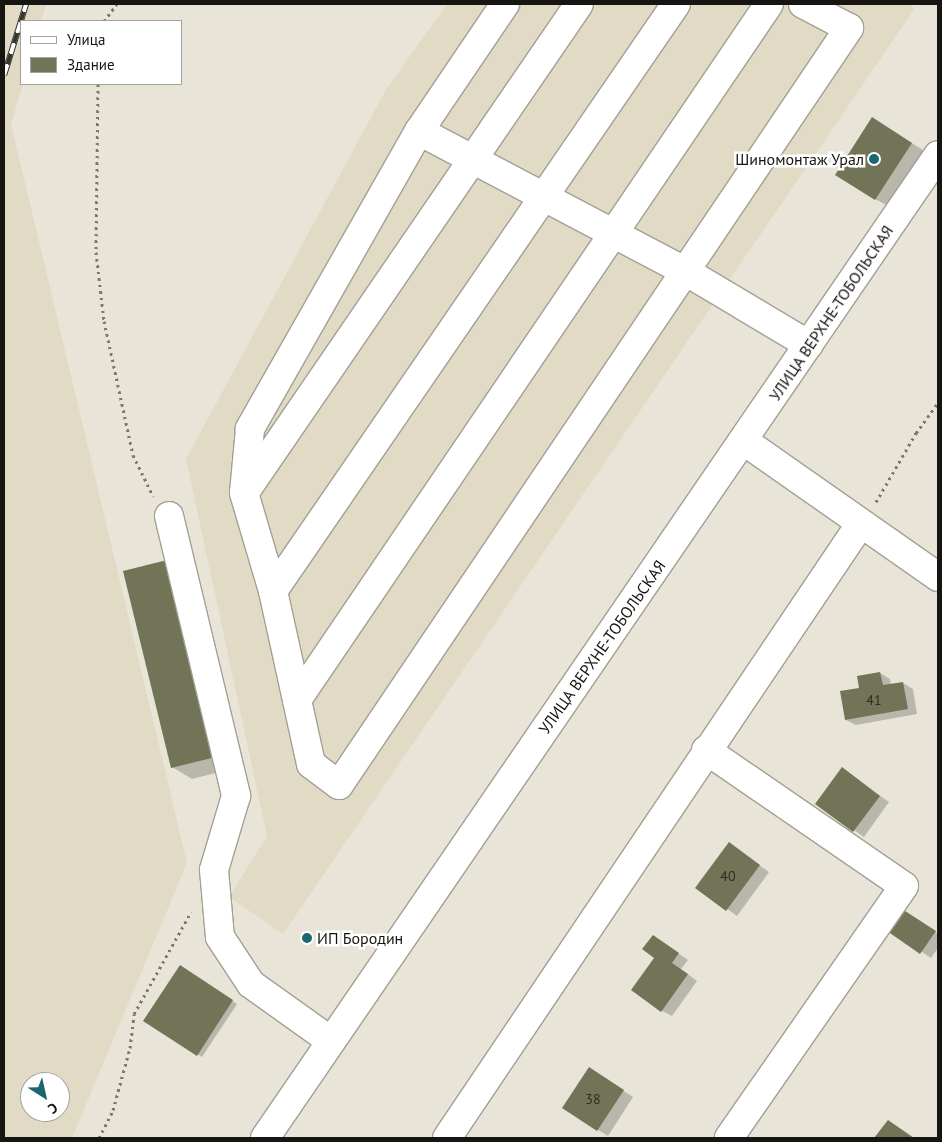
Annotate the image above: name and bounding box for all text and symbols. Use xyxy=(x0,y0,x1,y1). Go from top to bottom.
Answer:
legend xyxy=(20,20,182,85)
text: Улица xyxy=(67,30,105,49)
text: Здание xyxy=(67,55,115,74)
place label: Шиномонтаж Урал xyxy=(735,149,864,169)
marker: Шиномонтаж Урал xyxy=(868,153,880,165)
street label: УЛИЦА ВЕРХНЕ-ТОБОЛЬСКАЯ xyxy=(765,221,897,405)
street label: УЛИЦА ВЕРХНЕ-ТОБОЛЬСКАЯ xyxy=(534,556,670,738)
house number: 41 xyxy=(866,692,882,708)
house number: 40 xyxy=(720,868,736,884)
place label: ИП Бородин xyxy=(317,928,403,948)
marker: ИП Бородин xyxy=(301,932,313,944)
north arrow xyxy=(20,1072,70,1122)
house number: 38 xyxy=(585,1091,601,1107)
text: С xyxy=(45,1099,61,1118)

